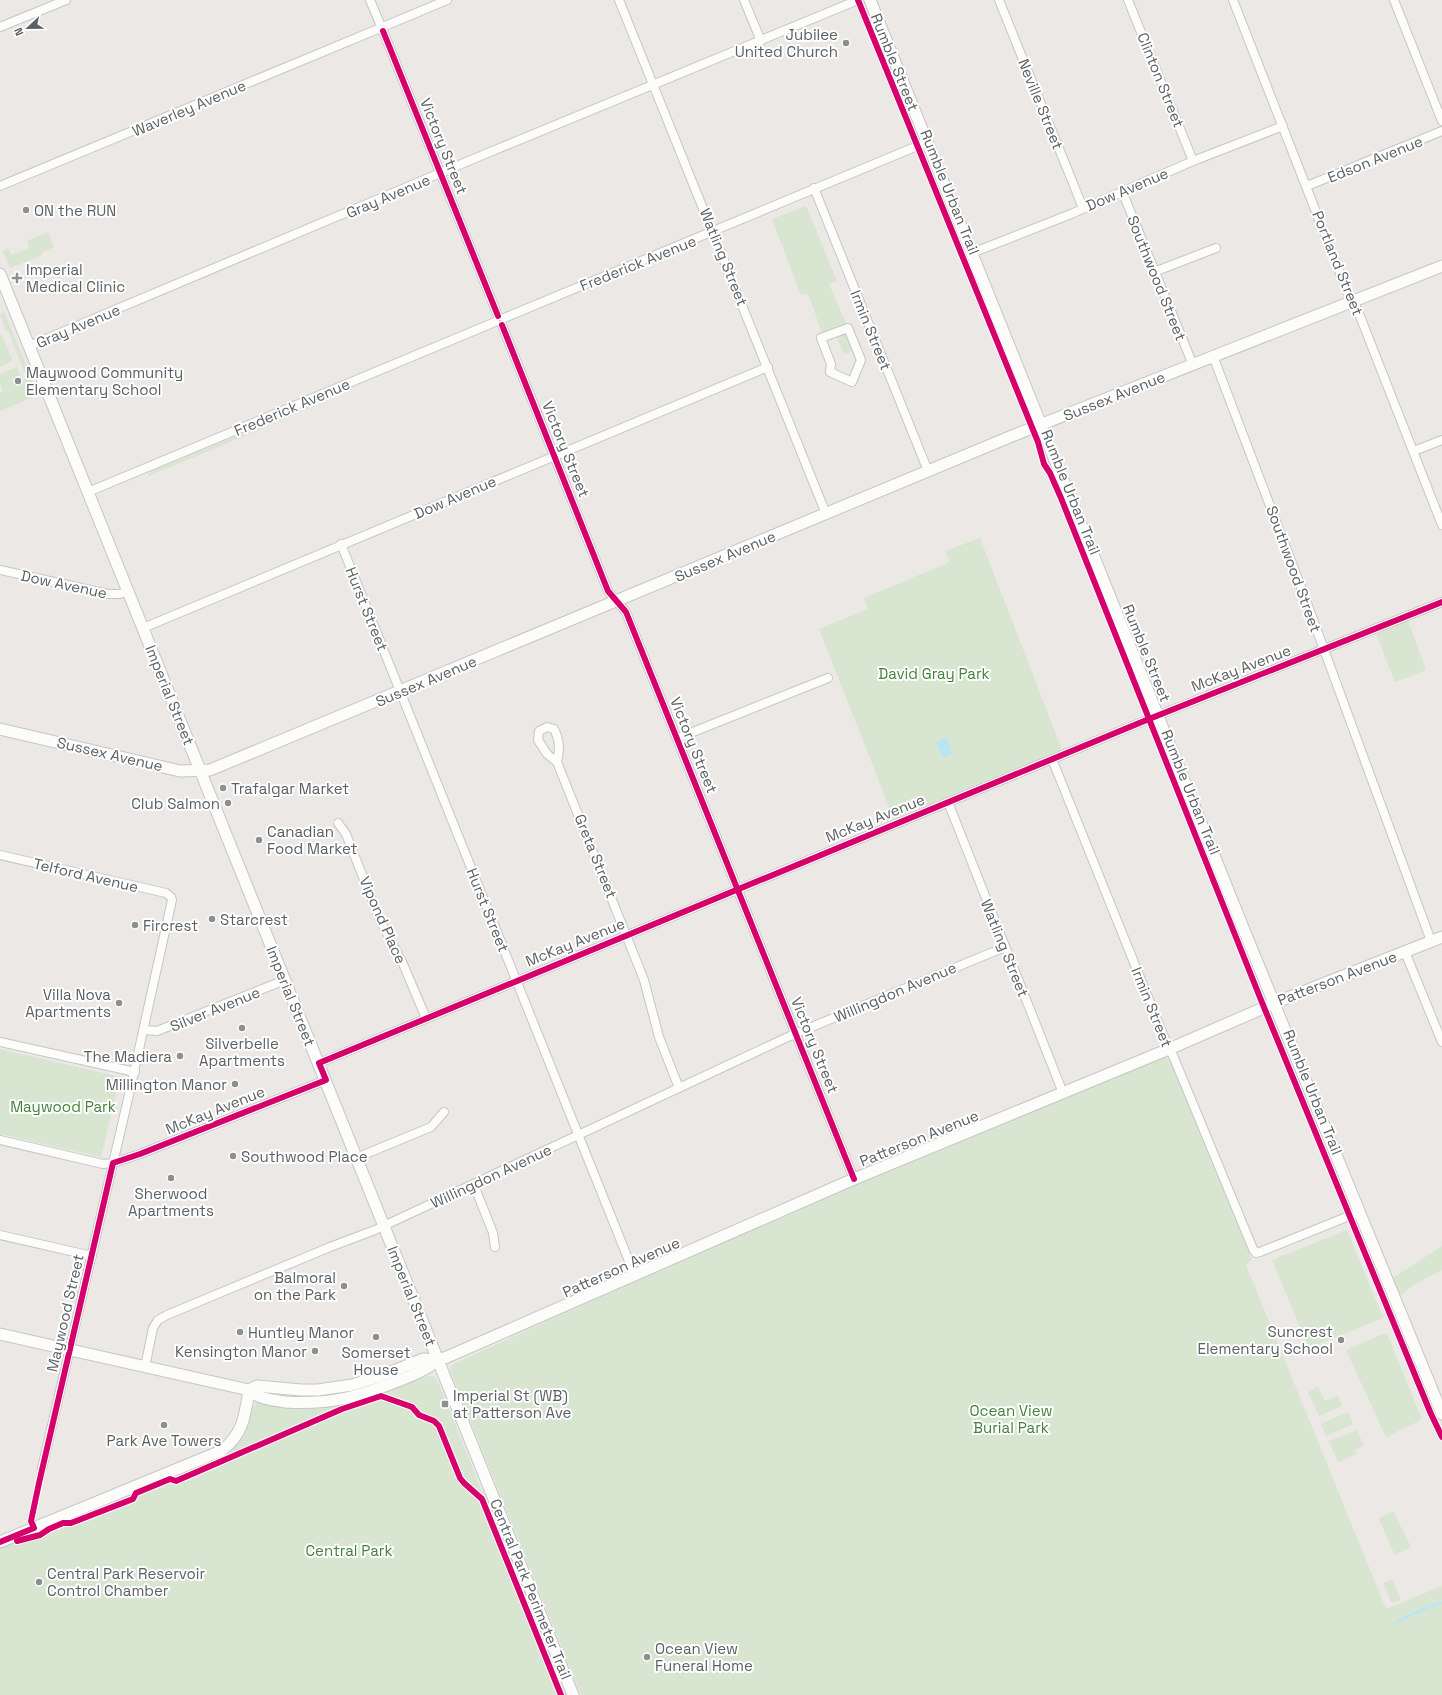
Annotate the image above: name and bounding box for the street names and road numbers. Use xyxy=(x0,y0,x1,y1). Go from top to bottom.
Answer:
street label: Rumble Street xyxy=(867,10,923,114)
street label: Clinton Street xyxy=(1133,30,1189,130)
street label: Neville Street xyxy=(1014,56,1068,152)
street label: Waverley Avenue xyxy=(129,75,249,141)
street label: Victory Street xyxy=(416,95,472,197)
street label: Rumble Urban Trail xyxy=(916,127,984,257)
street label: Edson Avenue xyxy=(1325,131,1426,187)
street label: Dow Avenue xyxy=(1083,163,1171,215)
street label: Gray Avenue xyxy=(343,170,433,222)
street label: Watling Street xyxy=(696,205,752,309)
street label: Portland Street xyxy=(1308,208,1368,318)
street label: Southwood Street xyxy=(1123,213,1191,344)
street label: Frederick Avenue xyxy=(577,231,699,295)
street label: Irmin Street xyxy=(846,287,896,373)
street label: Gray Avenue xyxy=(33,300,123,352)
street label: Sussex Avenue xyxy=(1060,367,1168,425)
street label: Frederick Avenue xyxy=(231,374,353,440)
street label: Victory Street xyxy=(538,398,594,500)
street label: Rumble Urban Trail xyxy=(1037,427,1105,557)
street label: Dow Avenue xyxy=(411,471,499,523)
street label: Southwood Street xyxy=(1262,503,1326,635)
street label: Sussex Avenue xyxy=(672,526,779,586)
street label: Hurst Street xyxy=(342,564,392,654)
street label: Dow Avenue xyxy=(19,566,109,602)
street label: Rumble Street xyxy=(1119,601,1175,705)
street label: McKay Avenue xyxy=(1188,640,1294,696)
street label: Imperial Street xyxy=(141,642,199,748)
street label: Sussex Avenue xyxy=(373,651,480,711)
street label: Victory Street xyxy=(666,694,722,796)
street label: Rumble Urban Trail xyxy=(1157,727,1225,857)
street label: Sussex Avenue xyxy=(55,733,165,775)
street label: McKay Avenue xyxy=(823,789,928,847)
street label: Greta Street xyxy=(571,811,622,901)
street label: Telford Avenue xyxy=(32,854,140,896)
street label: Hurst Street xyxy=(463,865,513,955)
street label: Vipond Place xyxy=(355,873,411,967)
street label: Watling Street xyxy=(977,896,1033,1000)
street label: McKay Avenue xyxy=(523,913,628,971)
street label: Imperial Street xyxy=(262,943,320,1049)
street label: Patterson Avenue xyxy=(1275,946,1400,1010)
street label: Willingdon Avenue xyxy=(831,958,959,1026)
street label: Irmin Street xyxy=(1127,964,1177,1050)
street label: Silver Avenue xyxy=(167,982,263,1036)
street label: Victory Street xyxy=(787,994,843,1096)
street label: Rumble Urban Trail xyxy=(1279,1027,1347,1157)
street label: McKay Avenue xyxy=(163,1081,268,1139)
street label: Patterson Avenue xyxy=(857,1105,981,1171)
street label: Willingdon Avenue xyxy=(427,1140,555,1212)
street label: Patterson Avenue xyxy=(559,1233,683,1301)
street label: Imperial Street xyxy=(383,1243,441,1349)
street label: Maywood Street xyxy=(42,1252,88,1374)
street label: Central Park Perimeter Trail xyxy=(486,1496,576,1682)

